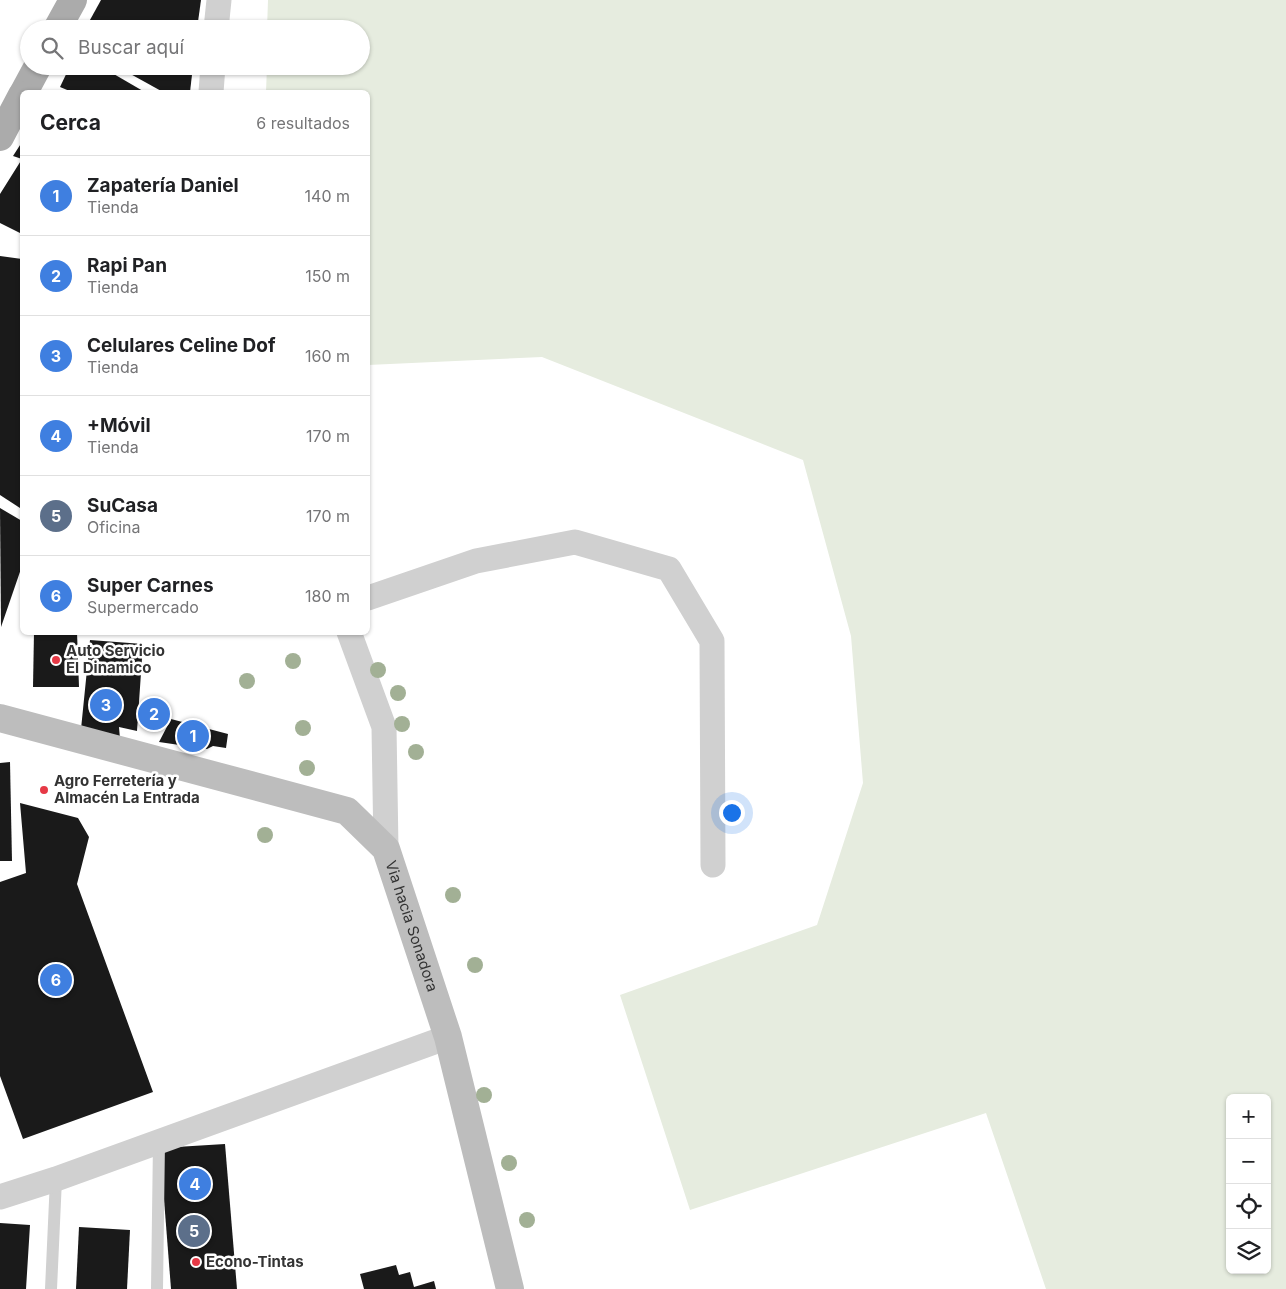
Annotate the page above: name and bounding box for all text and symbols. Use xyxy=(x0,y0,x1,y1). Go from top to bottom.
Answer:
search box xyxy=(20,20,370,75)
icon: search xyxy=(38,34,66,62)
text: Buscar aquí xyxy=(78,36,184,59)
text: Cerca xyxy=(40,110,101,135)
text: 6 resultados xyxy=(256,113,350,133)
text: Zapatería Daniel xyxy=(87,174,239,197)
text: 1 xyxy=(53,186,59,206)
text: 140 m xyxy=(305,186,350,206)
text: Tienda xyxy=(87,197,139,217)
text: Rapi Pan xyxy=(87,254,167,277)
text: 2 xyxy=(51,266,61,286)
text: 150 m xyxy=(305,266,350,286)
text: Tienda xyxy=(87,277,139,297)
text: Celulares Celine Dof xyxy=(87,334,276,357)
text: 3 xyxy=(51,346,61,366)
text: 160 m xyxy=(305,346,350,366)
text: Tienda xyxy=(87,357,139,377)
text: +Móvil xyxy=(87,414,151,437)
text: 4 xyxy=(51,426,61,446)
text: 170 m xyxy=(306,426,350,446)
text: Tienda xyxy=(87,437,139,457)
text: SuCasa xyxy=(87,494,158,517)
text: 5 xyxy=(51,506,61,526)
text: 170 m xyxy=(306,506,350,526)
text: Oficina xyxy=(87,517,140,537)
text: Super Carnes xyxy=(87,574,214,597)
text: 6 xyxy=(51,586,61,606)
text: 180 m xyxy=(305,586,350,606)
text: Supermercado xyxy=(87,597,199,617)
place label: Auto Servicio El Dinamico xyxy=(66,641,165,677)
marker: Auto Servicio El Dinamico xyxy=(50,654,62,666)
pin: 3 xyxy=(90,686,122,724)
pin: 2 xyxy=(138,695,170,733)
pin: 1 xyxy=(177,717,209,755)
place label: Agro Ferretería y Almacén La Entrada xyxy=(54,771,200,807)
marker: Agro Ferretería y Almacén La Entrada xyxy=(38,784,50,796)
your location xyxy=(719,800,745,826)
street label: Via hacia Sonadora xyxy=(381,858,442,994)
pin: 6 xyxy=(40,961,72,999)
map controls xyxy=(1226,1094,1271,1274)
button: + xyxy=(1226,1094,1271,1139)
button: − xyxy=(1226,1139,1271,1184)
pin: 4 xyxy=(179,1165,211,1203)
button: locate xyxy=(1226,1184,1271,1229)
pin: 5 xyxy=(178,1212,210,1250)
button: layers xyxy=(1226,1229,1271,1274)
place label: Econo-Tintas xyxy=(206,1252,304,1271)
marker: Econo-Tintas xyxy=(190,1256,202,1268)

